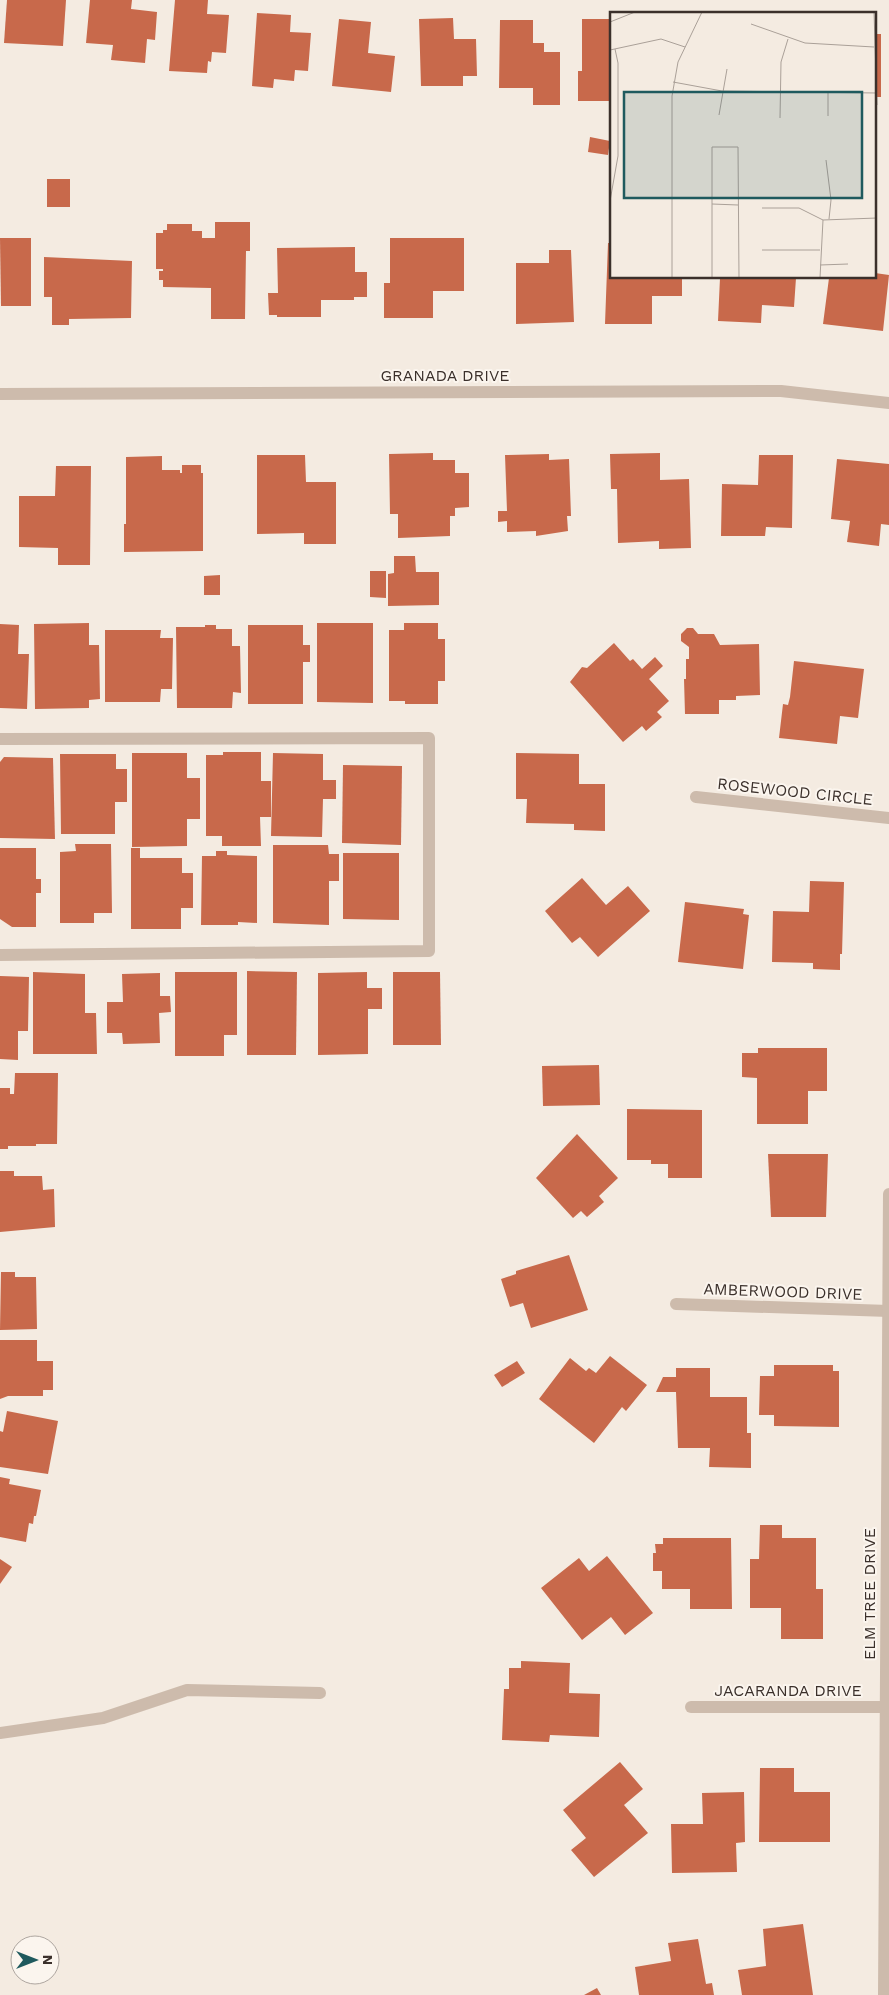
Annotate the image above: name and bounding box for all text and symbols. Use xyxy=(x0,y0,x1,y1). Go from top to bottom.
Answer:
inset map xyxy=(610,12,876,279)
street label: GRANADA DRIVE xyxy=(380,366,510,385)
street label: ROSEWOOD CIRCLE xyxy=(716,774,874,809)
street label: AMBERWOOD DRIVE xyxy=(703,1279,863,1304)
street label: ELM TREE DRIVE xyxy=(860,1528,879,1660)
street label: JACARANDA DRIVE xyxy=(714,1681,862,1700)
north arrow xyxy=(10,1935,60,1985)
text: N xyxy=(40,1955,56,1965)

